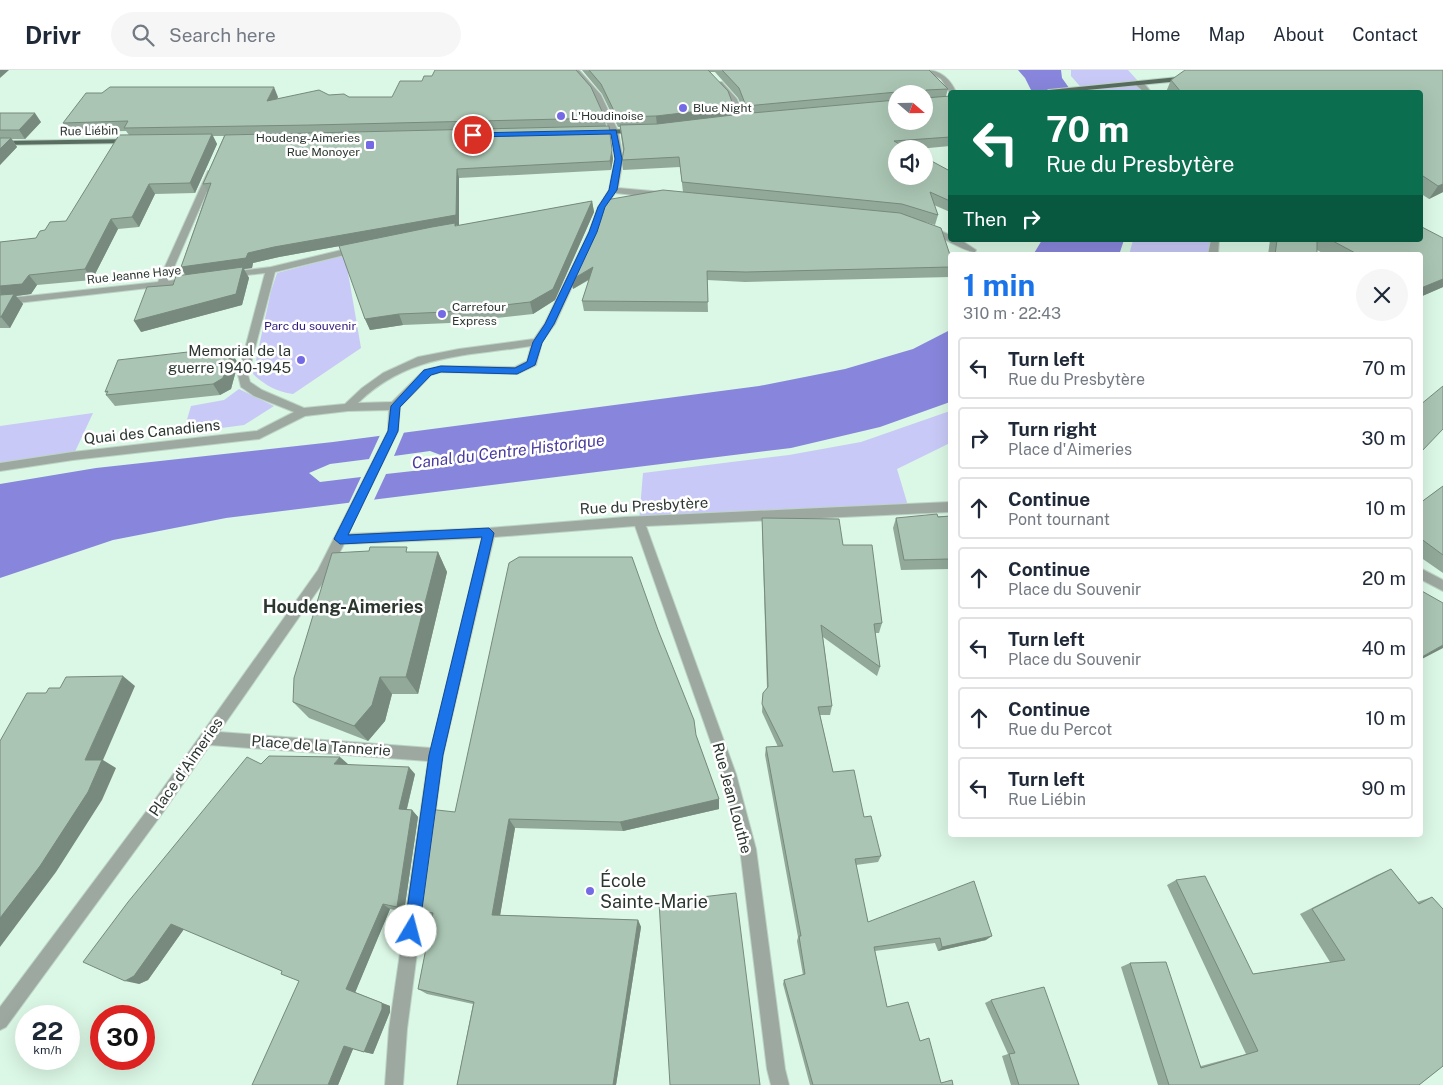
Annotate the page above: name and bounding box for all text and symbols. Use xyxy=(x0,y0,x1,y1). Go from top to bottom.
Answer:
search box xyxy=(111,12,461,57)
text: Drivr xyxy=(25,21,81,49)
icon: search xyxy=(129,21,157,49)
text: Search here xyxy=(169,24,276,46)
text: Home xyxy=(1131,24,1181,45)
text: Map xyxy=(1209,24,1245,45)
text: About xyxy=(1273,24,1324,45)
text: Contact xyxy=(1352,24,1418,45)
north arrow xyxy=(888,85,932,130)
map controls xyxy=(888,85,933,185)
place label: Blue Night xyxy=(693,101,752,115)
marker: Blue Night xyxy=(677,102,689,114)
place label: L'Houdinoise xyxy=(571,109,644,123)
text: 70 m xyxy=(1046,109,1129,150)
marker: L'Houdinoise xyxy=(555,110,567,122)
icon: left xyxy=(963,110,1028,175)
pin xyxy=(452,114,494,156)
icon: arrive xyxy=(459,121,487,149)
street label: Rue Liébin xyxy=(60,123,118,139)
place label: Houdeng-Aimeries Rue Monoyer xyxy=(256,131,360,159)
marker: Houdeng-Aimeries Rue Monoyer xyxy=(364,139,376,151)
button: sound xyxy=(888,140,933,185)
text: Rue du Presbytère xyxy=(1046,151,1234,177)
icon: right xyxy=(1017,205,1045,233)
text: Then xyxy=(963,208,1007,230)
street label: Rue Jeanne Haye xyxy=(86,263,182,287)
text: 1 min xyxy=(963,267,1035,303)
button: close xyxy=(1356,269,1408,321)
place label: Carrefour Express xyxy=(452,300,506,328)
text: 310 m · 22:43 xyxy=(963,304,1061,323)
marker: Carrefour Express xyxy=(436,308,448,320)
park label: Parc du souvenir xyxy=(264,319,356,333)
place label: Memorial de la guerre 1940-1945 xyxy=(168,342,291,376)
text: Turn left xyxy=(1008,348,1085,370)
marker: Memorial de la guerre 1940-1945 xyxy=(295,354,307,366)
icon: left xyxy=(965,354,993,382)
text: 70 m xyxy=(1362,357,1406,379)
text: Rue du Presbytère xyxy=(1008,370,1145,389)
street label: Quai des Canadiens xyxy=(83,416,221,447)
text: Turn right xyxy=(1008,418,1097,440)
icon: right xyxy=(965,424,993,452)
text: 30 m xyxy=(1361,427,1406,449)
water label: Canal du Centre Historique xyxy=(411,430,606,473)
text: Place d'Aimeries xyxy=(1008,440,1132,459)
text: Continue xyxy=(1008,488,1090,510)
street label: Rue du Presbytère xyxy=(579,494,709,517)
icon: ahead xyxy=(965,494,993,522)
text: 10 m xyxy=(1366,497,1406,519)
text: Pont tournant xyxy=(1008,510,1110,529)
text: Continue xyxy=(1008,558,1090,580)
icon: ahead xyxy=(965,564,993,592)
text: 20 m xyxy=(1362,567,1406,589)
text: Place du Souvenir xyxy=(1008,580,1141,599)
district label: Houdeng-Aimeries xyxy=(263,596,423,617)
text: Turn left xyxy=(1008,628,1085,650)
icon: left xyxy=(965,634,993,662)
text: 40 m xyxy=(1361,637,1406,659)
text: Place du Souvenir xyxy=(1008,650,1141,669)
text: Continue xyxy=(1008,698,1090,720)
icon: ahead xyxy=(965,704,993,732)
text: 10 m xyxy=(1366,707,1406,729)
street label: Place d'Aimeries xyxy=(145,714,226,819)
text: Rue du Percot xyxy=(1008,720,1112,739)
street label: Place de la Tannerie xyxy=(251,732,391,759)
street label: Rue Jean Louthe xyxy=(710,741,755,855)
text: Turn left xyxy=(1008,768,1085,790)
icon: left xyxy=(965,774,993,802)
text: 90 m xyxy=(1362,777,1406,799)
text: Rue Liébin xyxy=(1008,790,1086,809)
place label: École Sainte-Marie xyxy=(600,869,708,912)
marker: École Sainte-Marie xyxy=(584,885,596,897)
position arrow xyxy=(384,904,436,956)
speed limit sign: 30 xyxy=(90,1005,155,1070)
text: 22 xyxy=(32,1016,63,1046)
text: km/h xyxy=(33,1043,62,1057)

